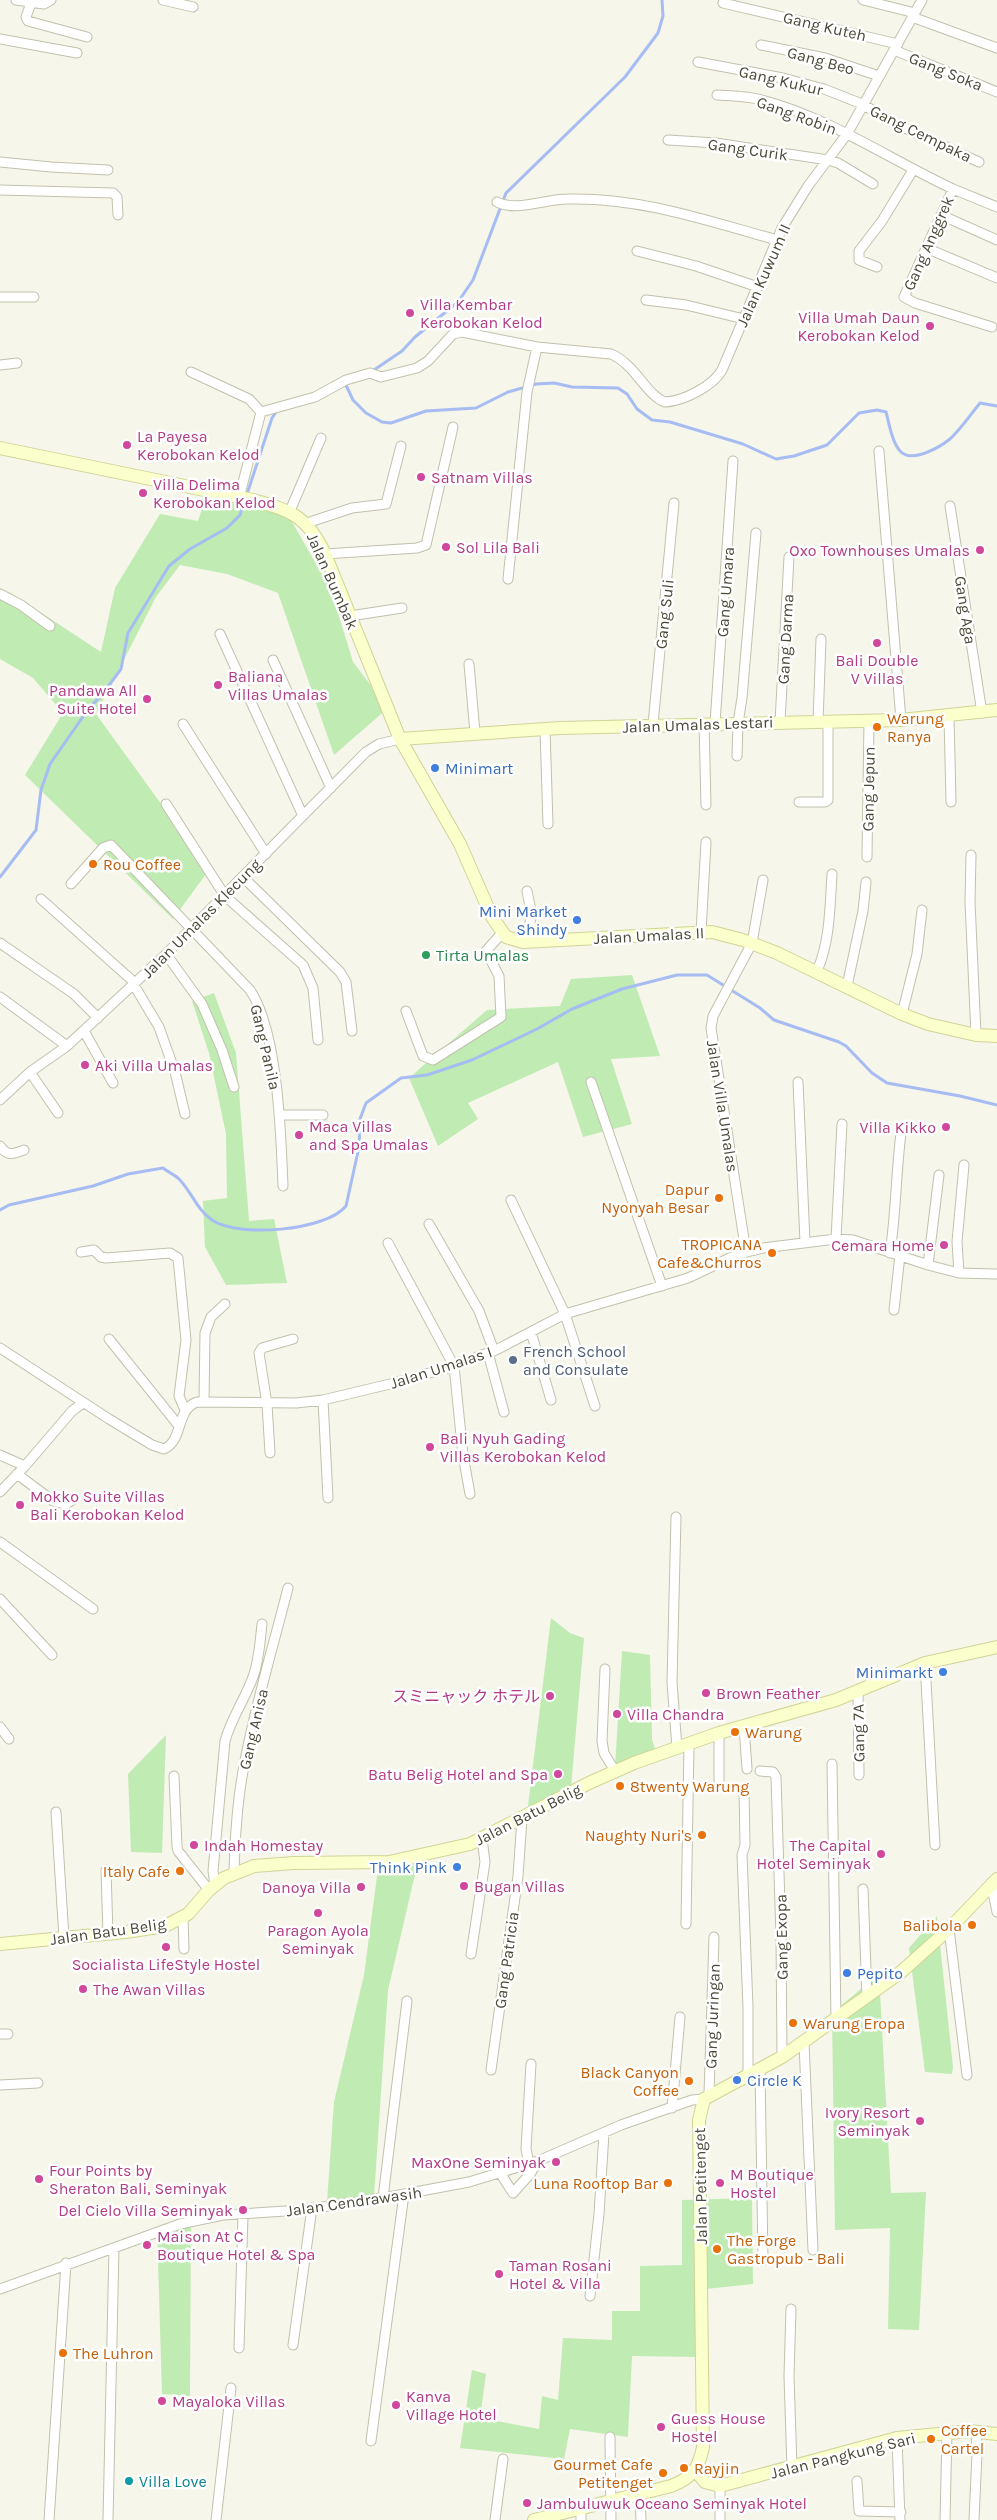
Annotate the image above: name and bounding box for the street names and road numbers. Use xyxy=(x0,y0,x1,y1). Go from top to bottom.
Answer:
street label: Gang Kuteh xyxy=(781,8,868,45)
street label: Gang Beo xyxy=(785,42,856,79)
street label: Gang Soka xyxy=(906,48,985,95)
street label: Gang Kukur xyxy=(737,62,825,99)
street label: Gang Robin xyxy=(754,92,840,139)
street label: Gang Cempaka xyxy=(867,101,975,166)
street label: Gang Curik xyxy=(707,134,789,165)
street label: Gang Anggrek xyxy=(899,193,958,293)
street label: Jalan Kuwum II xyxy=(732,221,795,330)
street label: Jalan Bumbak xyxy=(303,530,362,633)
street label: Gang Umara xyxy=(713,546,738,638)
street label: Gang Aga xyxy=(951,575,980,645)
street label: Gang Suli xyxy=(651,578,678,650)
street label: Gang Darma xyxy=(774,593,797,685)
street label: Jalan Umalas Lestari xyxy=(622,712,774,737)
street label: Gang Jepun xyxy=(858,746,879,832)
street label: Jalan Umalas Klecung xyxy=(138,855,265,982)
street label: Jalan Umalas II xyxy=(593,923,705,948)
street label: Gang Panila xyxy=(246,1003,285,1092)
street label: Jalan Villa Umalas xyxy=(703,1039,742,1173)
street label: Jalan Umalas I xyxy=(388,1342,495,1393)
street label: Gang Anisa xyxy=(235,1687,272,1771)
street label: Gang 7A xyxy=(848,1704,869,1762)
street label: Jalan Batu Belig xyxy=(472,1779,585,1849)
street label: Gang Exopa xyxy=(771,1894,792,1980)
street label: Gang Patricia xyxy=(490,1910,523,2010)
street label: Jalan Batu Belig xyxy=(49,1914,167,1949)
street label: Gang Juringan xyxy=(701,1963,724,2069)
street label: Jalan Petitenget xyxy=(690,2127,711,2245)
street label: Jalan Cendrawasih xyxy=(285,2183,423,2220)
street label: Jalan Pangkung Sari xyxy=(769,2428,918,2483)

